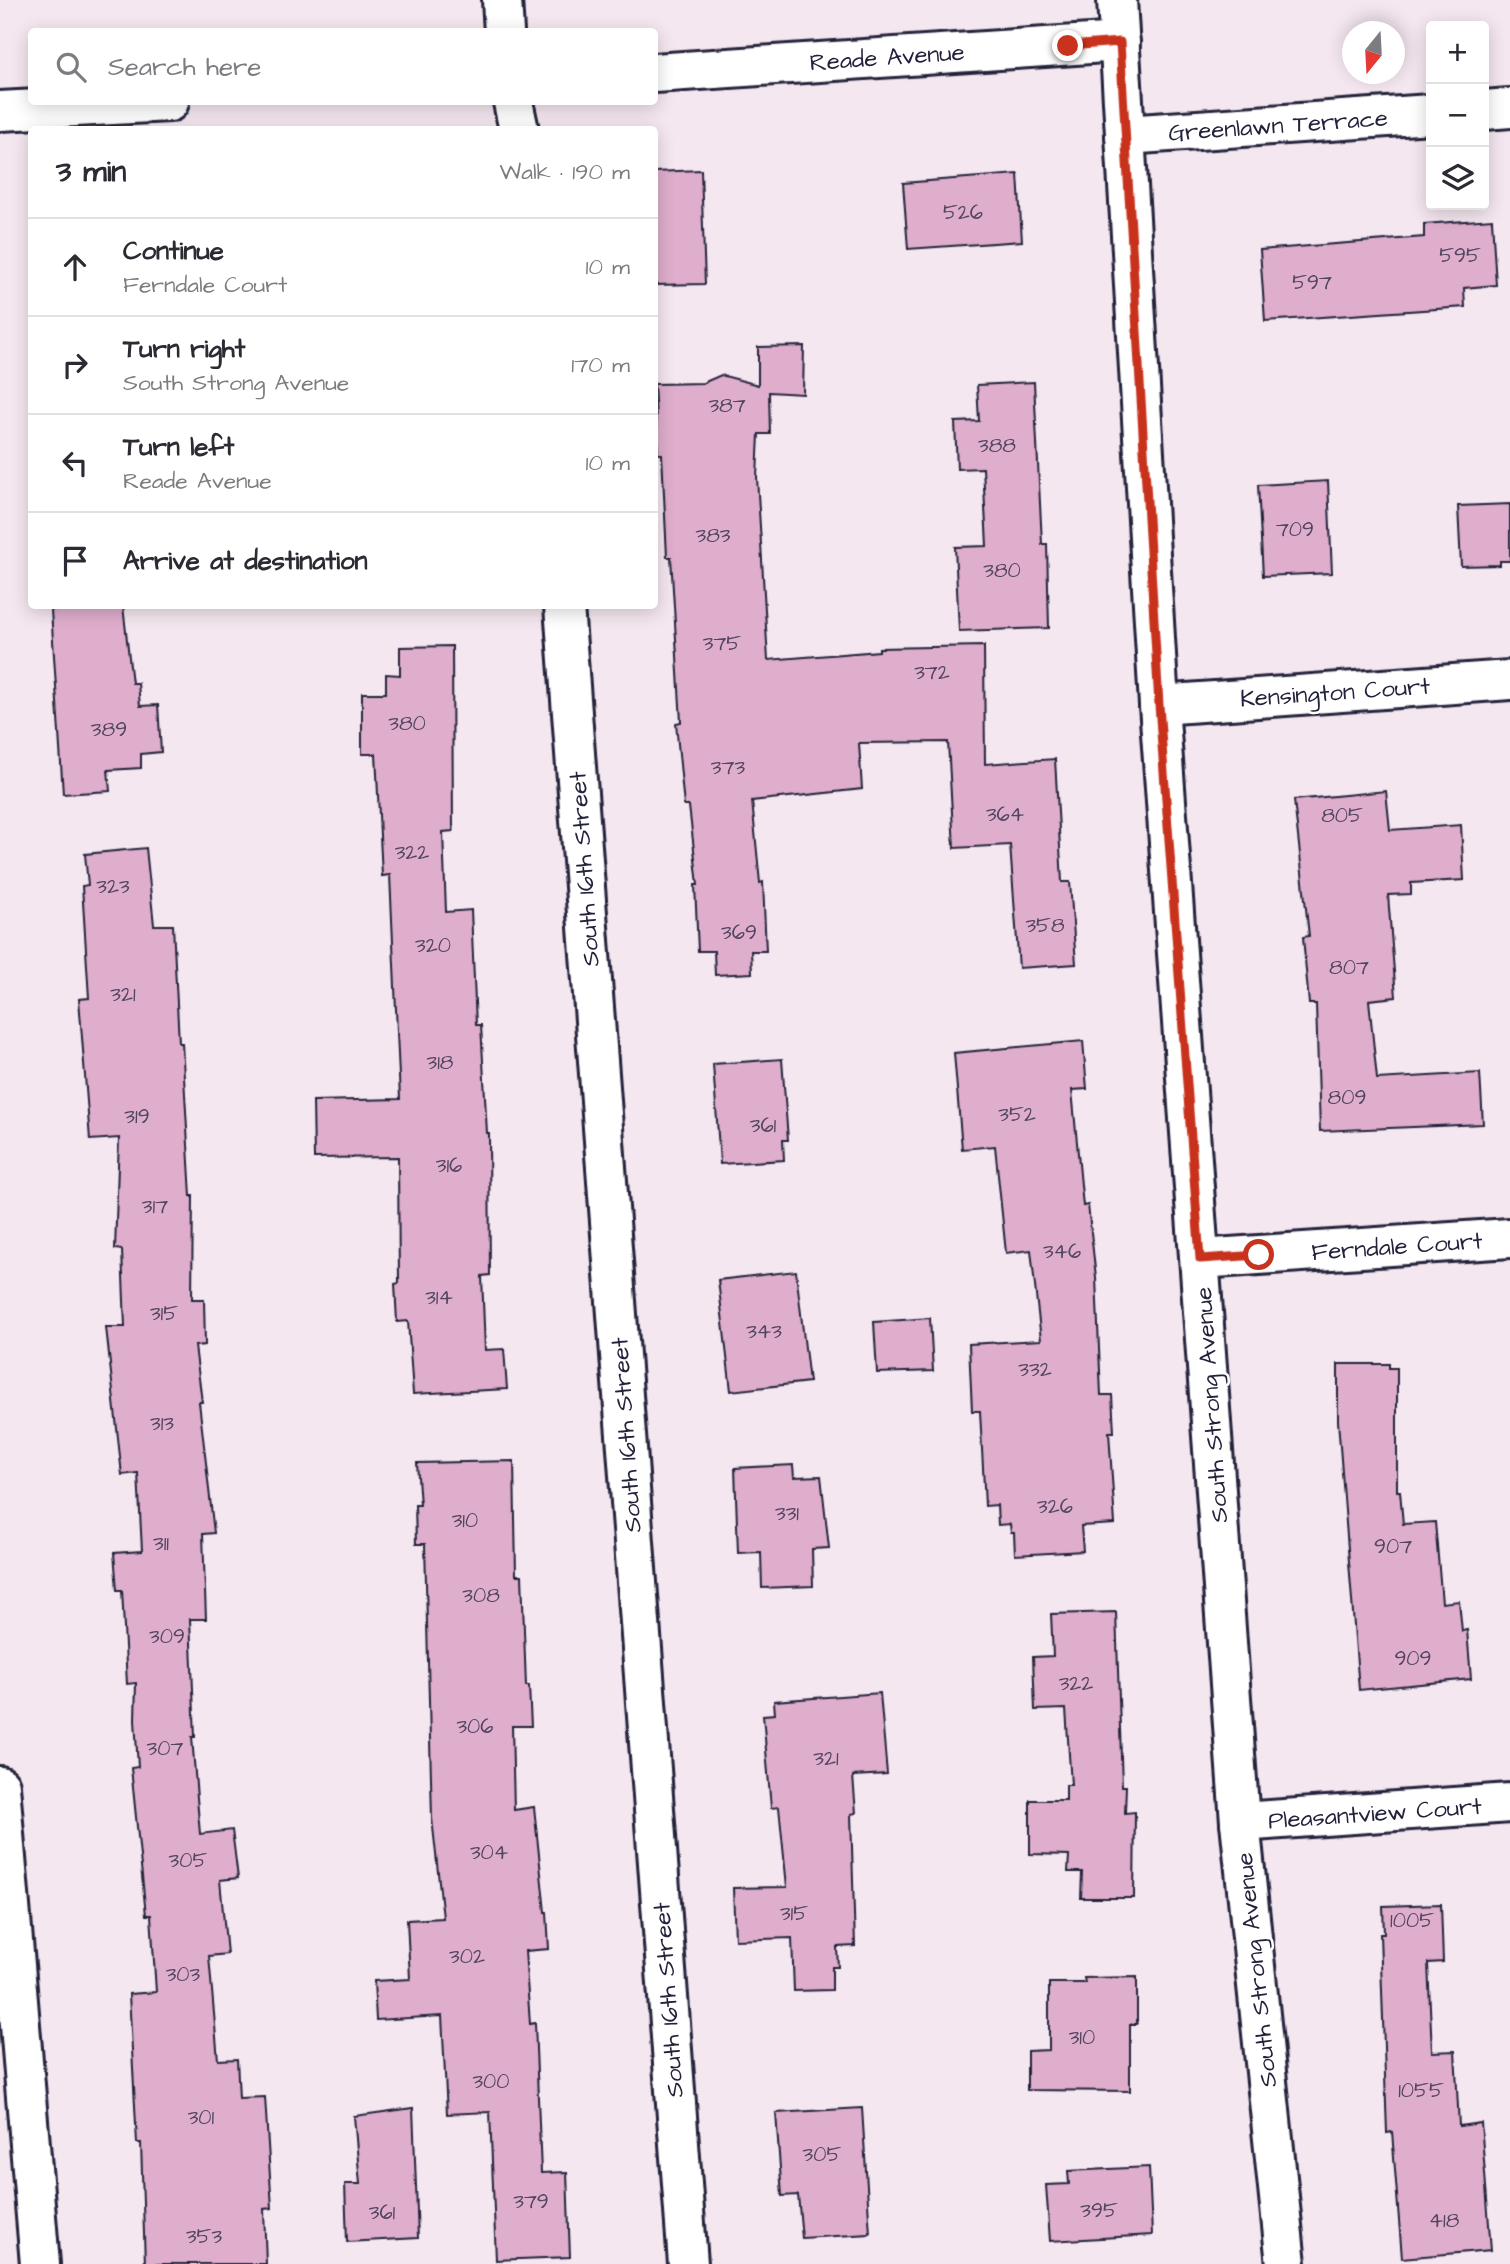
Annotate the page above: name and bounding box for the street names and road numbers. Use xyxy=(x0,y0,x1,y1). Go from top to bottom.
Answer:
street label: Reade Avenue xyxy=(808,36,966,80)
street label: Greenlawn Terrace xyxy=(1167,101,1389,151)
street label: Kensington Court xyxy=(1239,669,1431,718)
street label: South 16th Street xyxy=(561,770,609,968)
street label: Ferndale Court xyxy=(1310,1224,1484,1270)
street label: South Strong Avenue xyxy=(1187,1286,1238,1524)
street label: South 16th Street xyxy=(603,1336,651,1534)
street label: Pleasantview Court xyxy=(1267,1790,1483,1838)
street label: South Strong Avenue xyxy=(1228,1851,1287,2089)
street label: South 16th Street xyxy=(645,1901,693,2099)

